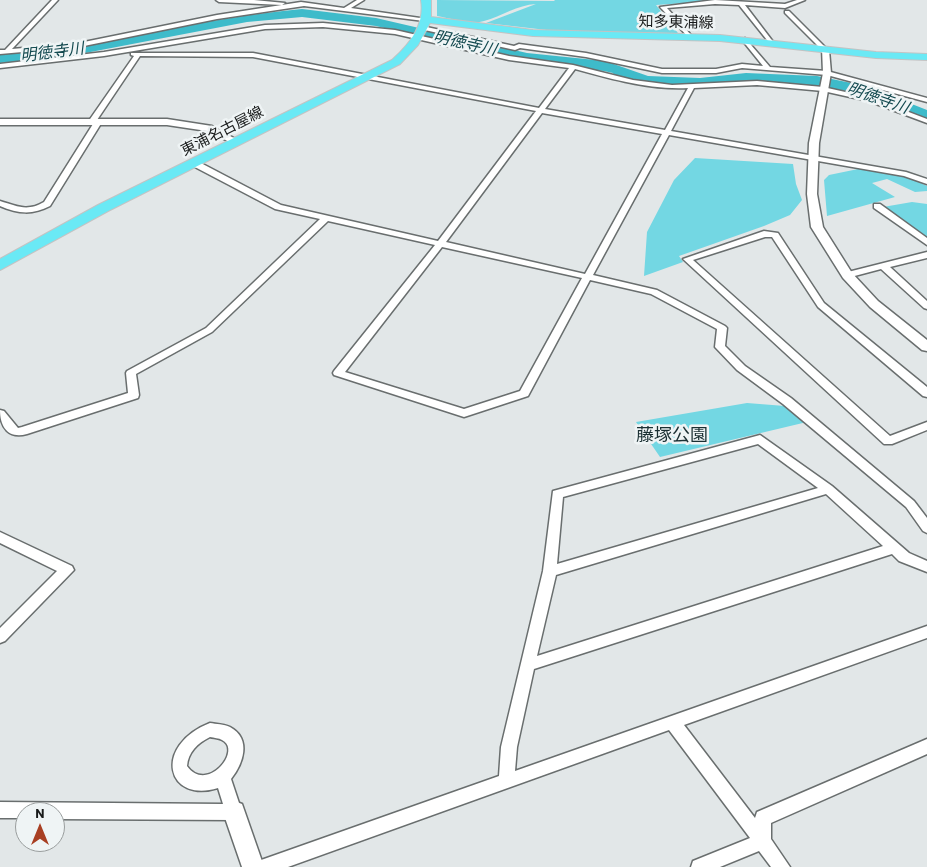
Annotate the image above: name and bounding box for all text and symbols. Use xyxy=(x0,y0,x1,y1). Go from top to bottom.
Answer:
street label: 知多東浦線 xyxy=(638,12,714,32)
water label: 明徳寺川 xyxy=(432,26,498,60)
water label: 明徳寺川 xyxy=(19,39,85,65)
water label: 明徳寺川 xyxy=(845,79,911,117)
street label: 東浦名古屋線 xyxy=(178,103,266,159)
park label: 藤塚公園 xyxy=(636,424,708,446)
north arrow xyxy=(15,802,65,852)
text: N xyxy=(35,804,45,821)

